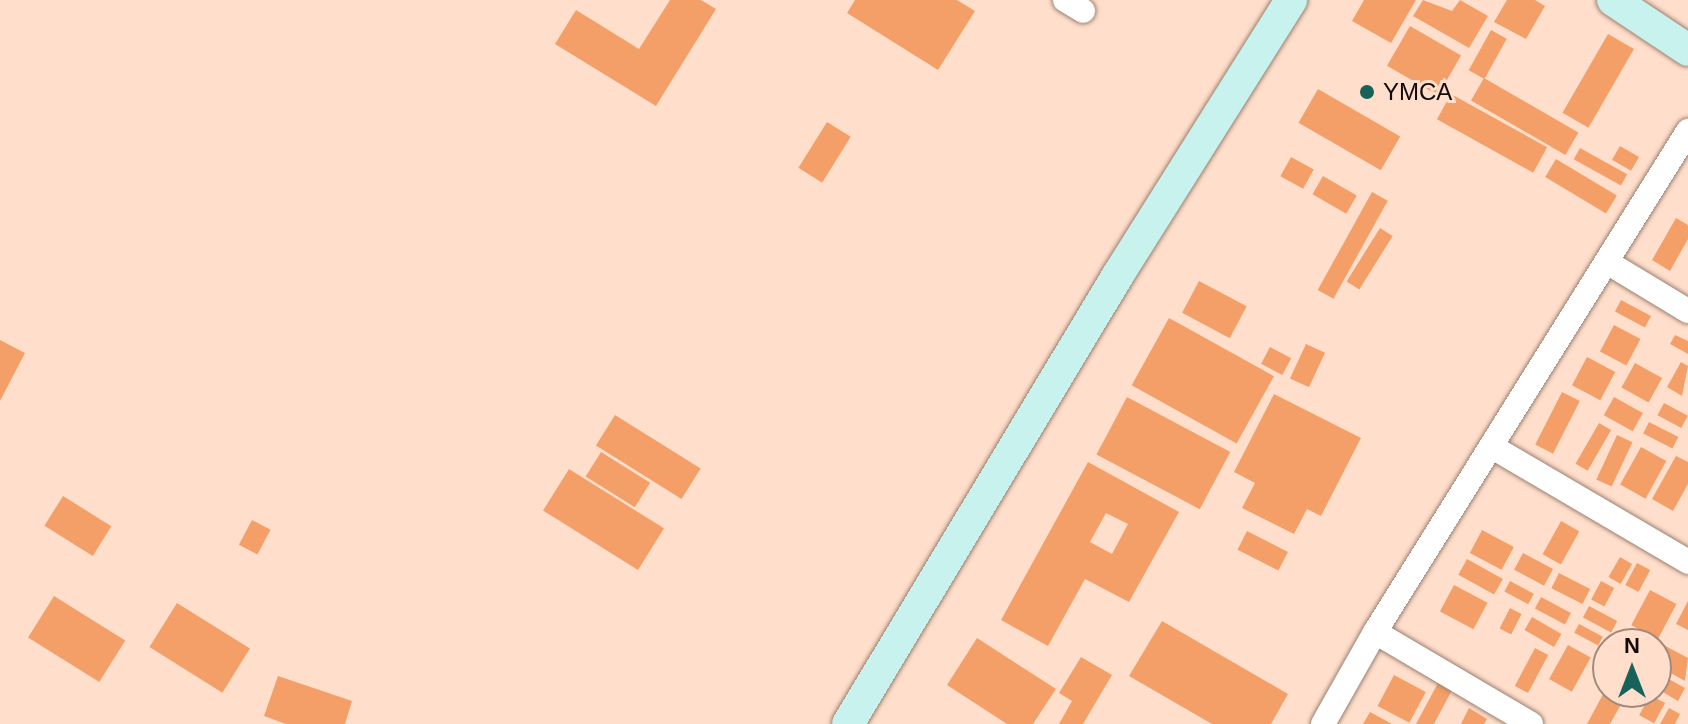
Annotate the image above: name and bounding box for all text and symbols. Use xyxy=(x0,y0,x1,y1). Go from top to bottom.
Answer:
place label: YMCA xyxy=(1383,78,1452,106)
marker: YMCA xyxy=(1358,83,1376,101)
north arrow xyxy=(1592,628,1672,708)
text: N xyxy=(1624,633,1640,658)

